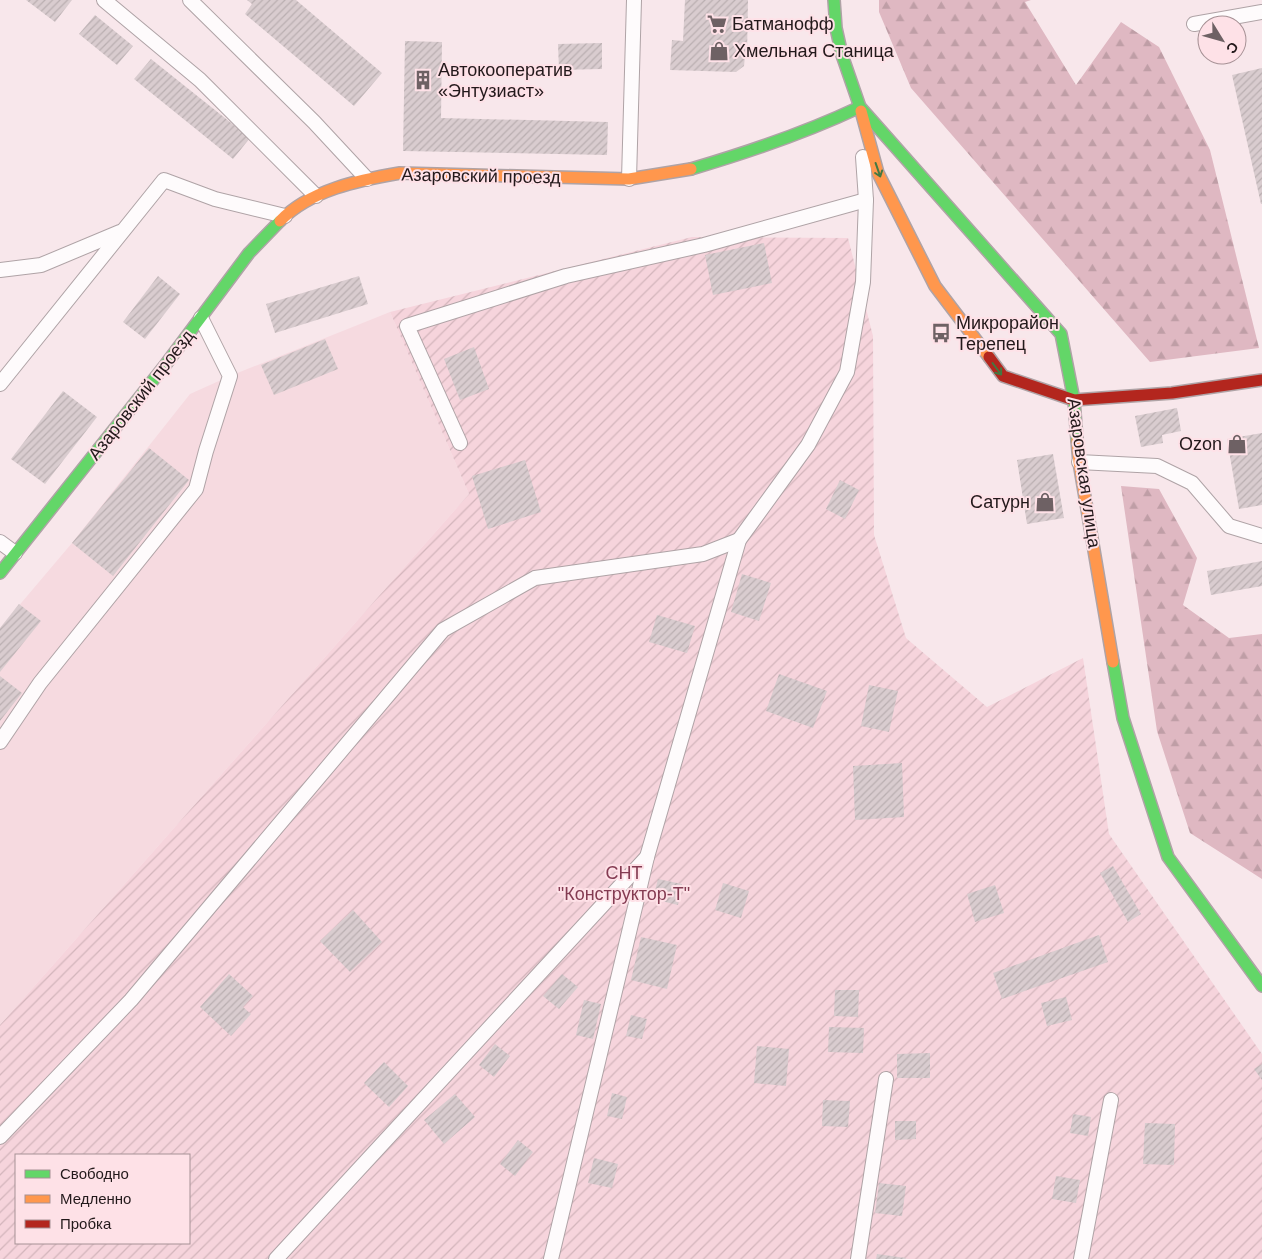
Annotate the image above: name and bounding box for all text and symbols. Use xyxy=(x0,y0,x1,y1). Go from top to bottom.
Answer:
supermarket icon: Батманофф xyxy=(706,13,728,35)
place label: Батманофф xyxy=(732,14,834,34)
north arrow xyxy=(1197,15,1247,65)
text: С xyxy=(1223,39,1242,57)
shop icon: Хмельная Станица xyxy=(708,40,730,62)
place label: Хмельная Станица xyxy=(734,41,895,61)
place label: Автокооператив «Энтузиаст» xyxy=(438,60,573,101)
building icon: Автокооператив «Энтузиаст» xyxy=(412,69,434,91)
one-way arrow xyxy=(874,162,883,178)
street label: Азаровский проезд xyxy=(401,165,561,187)
place label: Микрорайон Терепец xyxy=(956,313,1059,354)
bus stop icon: Микрорайон Терепец xyxy=(930,322,952,344)
street label: Азаровский проезд xyxy=(84,326,198,464)
one-way arrow xyxy=(992,362,1002,376)
street label: Азаровская улица xyxy=(1064,397,1105,550)
shop icon: Ozon xyxy=(1226,433,1248,455)
place label: Ozon xyxy=(1179,434,1222,454)
shop icon: Сатурн xyxy=(1034,491,1056,513)
place label: Сатурн xyxy=(970,492,1030,512)
park label: СНТ "Конструктор-Т" xyxy=(558,863,690,904)
legend xyxy=(15,1154,190,1244)
text: Свободно xyxy=(60,1165,129,1182)
text: Медленно xyxy=(60,1190,131,1207)
text: Пробка xyxy=(60,1215,112,1232)

